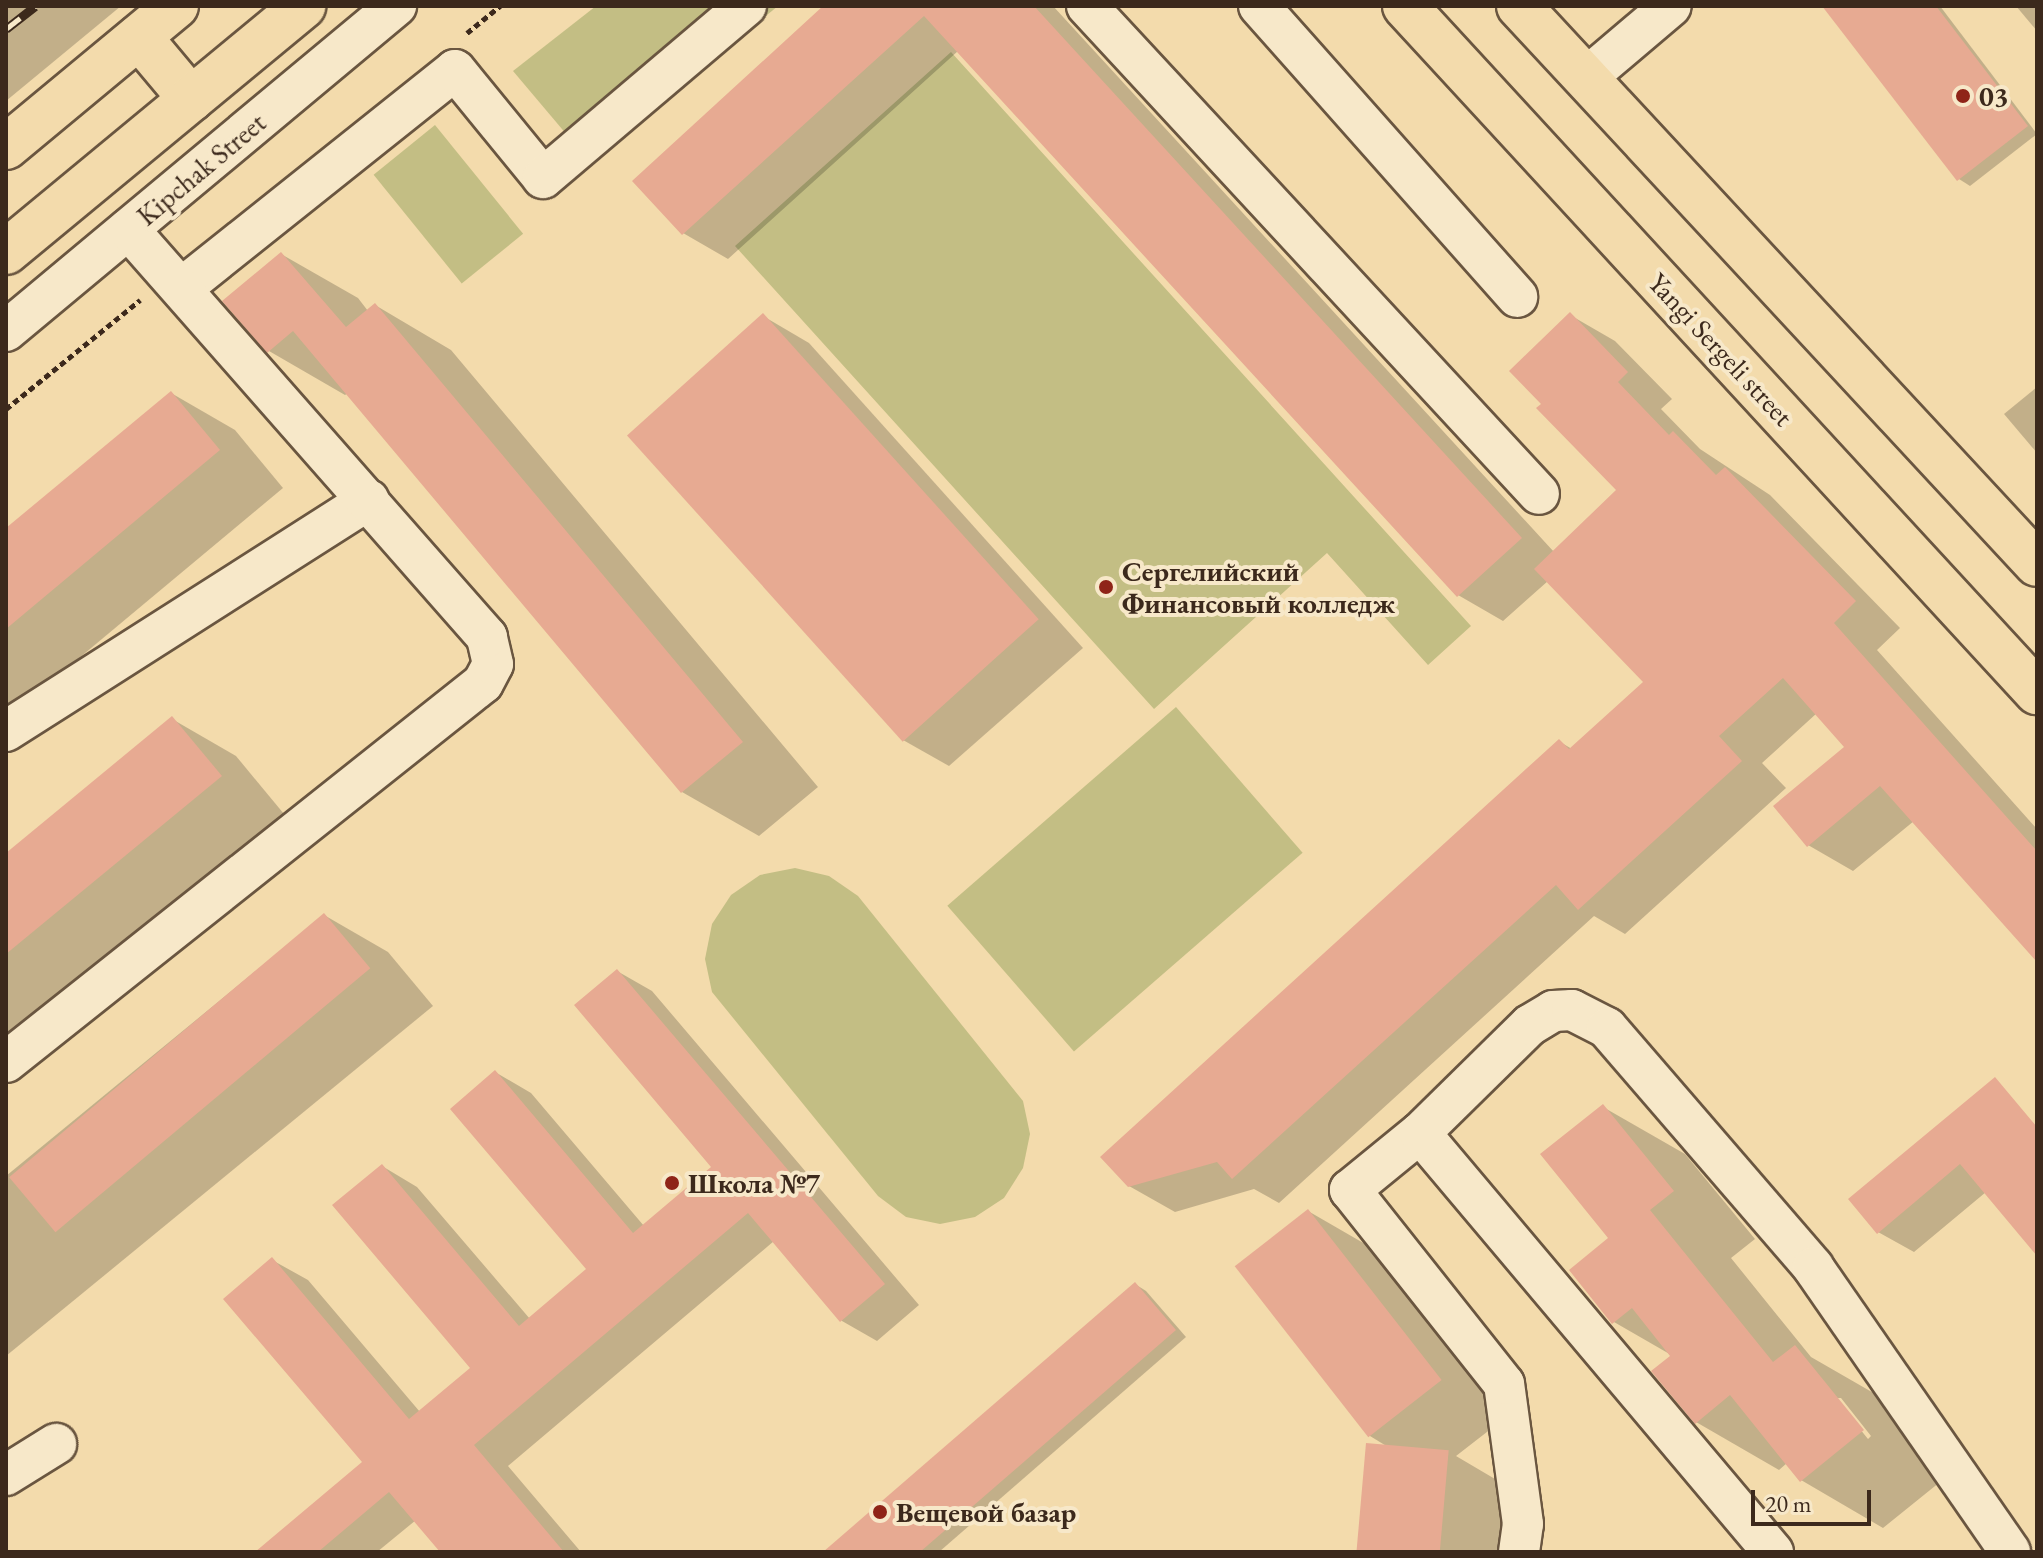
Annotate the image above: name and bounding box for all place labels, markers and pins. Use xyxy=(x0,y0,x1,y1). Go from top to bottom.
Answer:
place label: 03 xyxy=(1979,79,2009,113)
marker: 03 xyxy=(1954,87,1972,105)
place label: Сергелийский Финансовый колледж xyxy=(1122,554,1395,620)
marker: Сергелийский Финансовый колледж xyxy=(1097,578,1115,596)
place label: Школа №7 xyxy=(688,1166,820,1200)
marker: Школа №7 xyxy=(663,1174,681,1192)
place label: Вещевой базар xyxy=(896,1495,1076,1529)
marker: Вещевой базар xyxy=(871,1503,889,1521)

